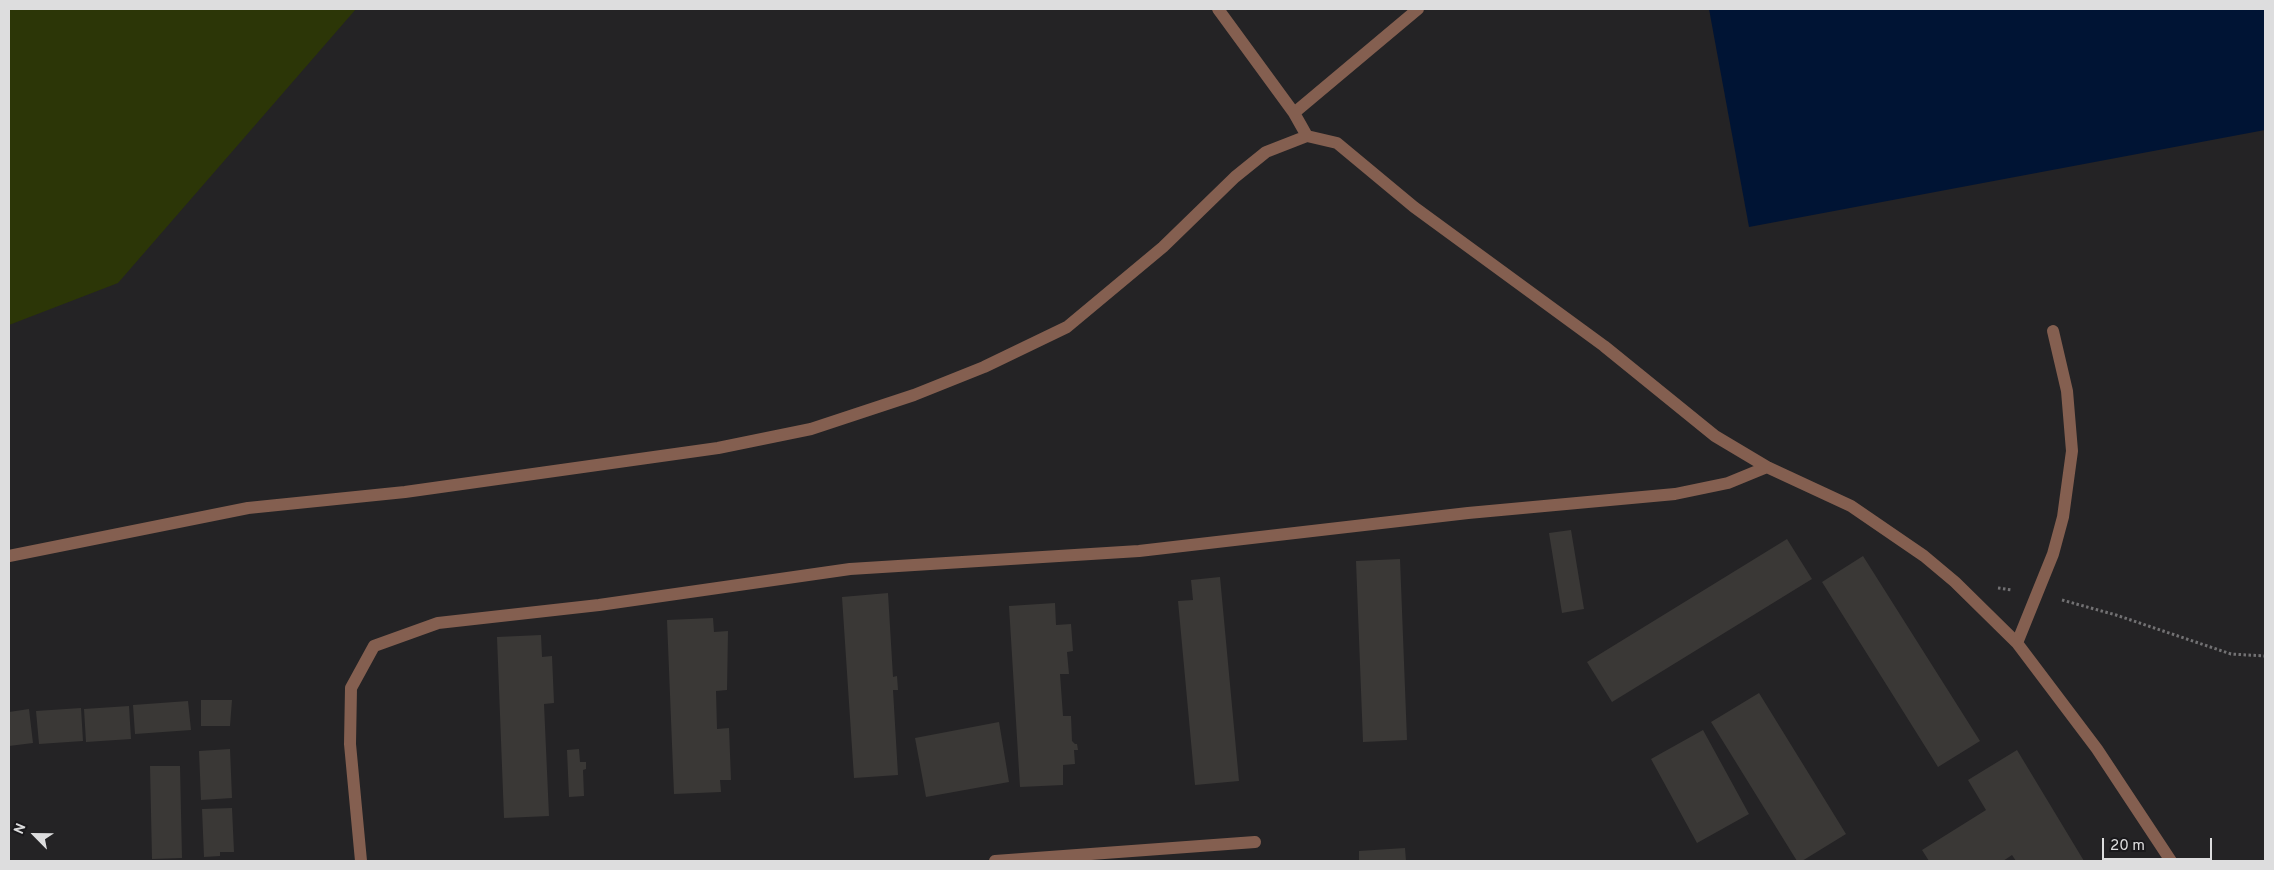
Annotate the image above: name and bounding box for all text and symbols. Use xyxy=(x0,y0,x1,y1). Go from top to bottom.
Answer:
north arrow xyxy=(10,810,60,860)
text: N xyxy=(11,821,31,837)
scale bar xyxy=(2104,828,2214,860)
text: 20 m xyxy=(2110,837,2145,856)

